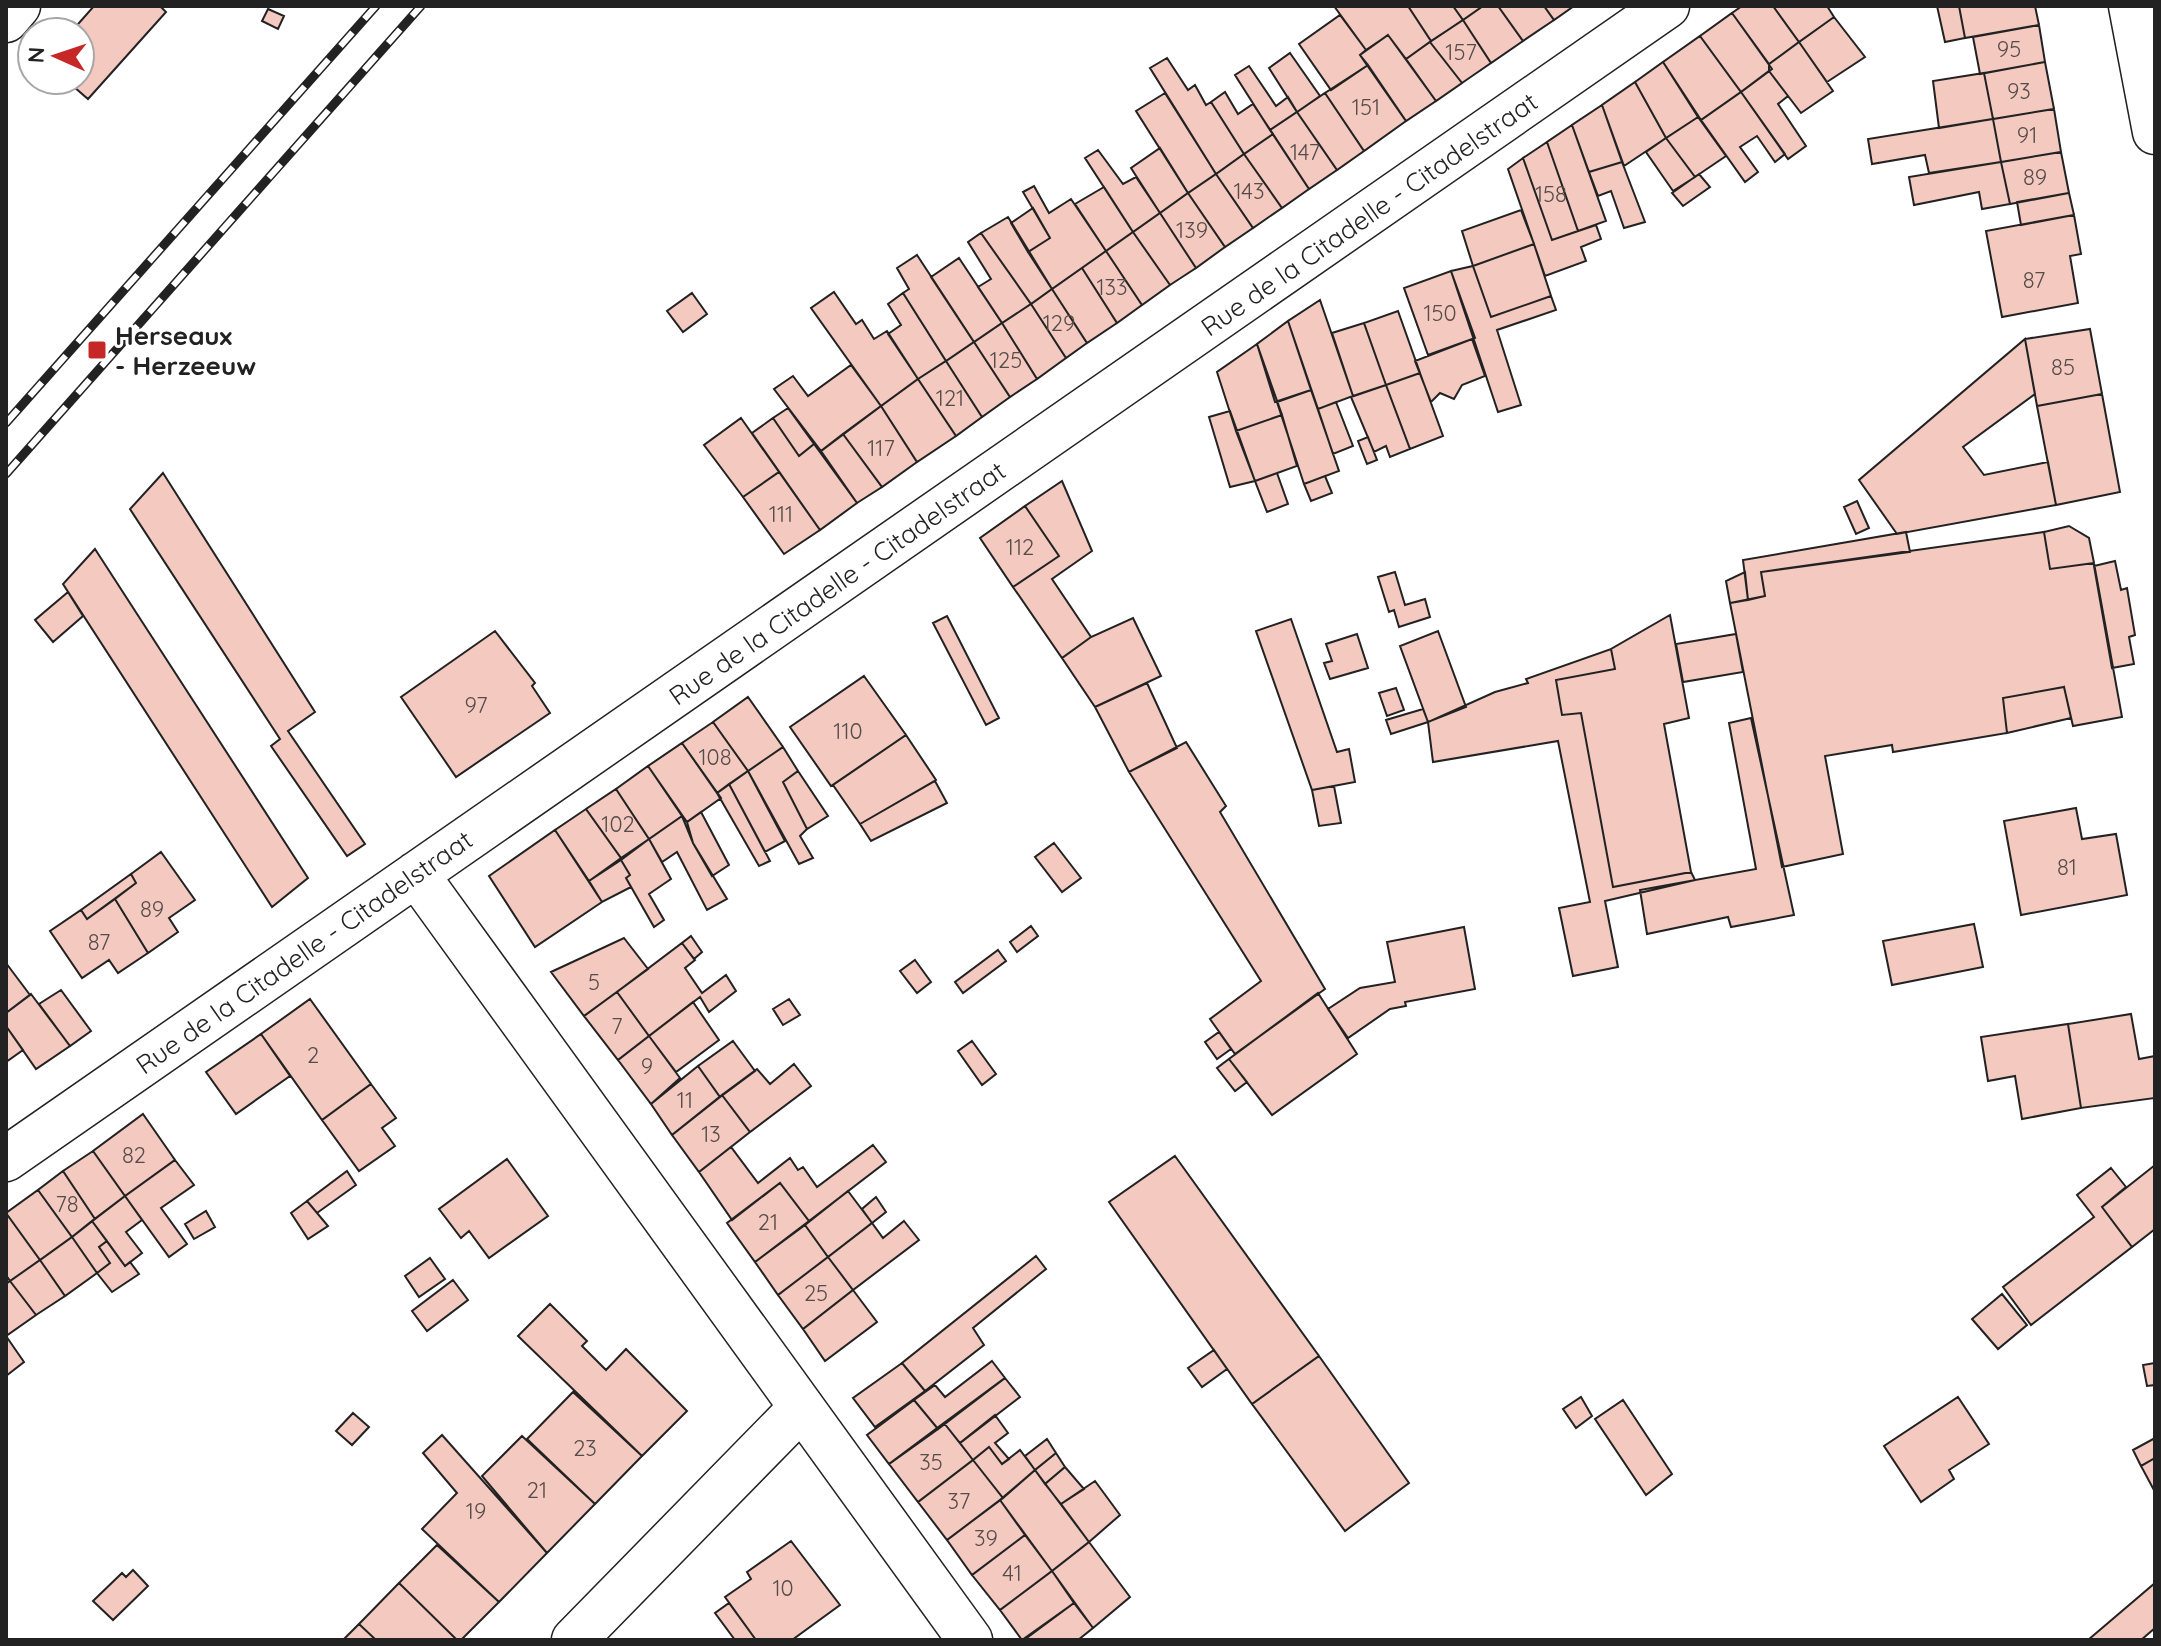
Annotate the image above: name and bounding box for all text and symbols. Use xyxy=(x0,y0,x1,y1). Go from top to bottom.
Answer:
north arrow xyxy=(16,16,96,96)
house number: 95 xyxy=(1997,35,2021,63)
house number: 157 xyxy=(1445,38,1477,66)
text: N xyxy=(22,46,50,64)
house number: 93 xyxy=(2007,77,2031,105)
street label: Rue de la Citadelle - Citadelstraat xyxy=(1194,85,1544,343)
house number: 151 xyxy=(1352,93,1380,121)
house number: 91 xyxy=(2017,121,2037,149)
house number: 147 xyxy=(1290,138,1320,166)
house number: 89 xyxy=(2023,163,2047,191)
house number: 143 xyxy=(1234,177,1264,205)
house number: 158 xyxy=(1535,180,1567,208)
house number: 139 xyxy=(1176,216,1208,244)
house number: 87 xyxy=(2023,266,2045,294)
house number: 133 xyxy=(1096,273,1128,301)
house number: 150 xyxy=(1423,299,1457,327)
house number: 129 xyxy=(1043,309,1075,337)
place label: Herseaux - Herzeeuw xyxy=(115,319,256,382)
marker: Herseaux - Herzeeuw xyxy=(86,339,108,361)
house number: 125 xyxy=(990,346,1022,374)
house number: 85 xyxy=(2051,353,2075,381)
house number: 121 xyxy=(936,384,964,412)
house number: 117 xyxy=(867,434,895,462)
street label: Rue de la Citadelle - Citadelstraat xyxy=(662,454,1012,712)
house number: 111 xyxy=(769,500,793,528)
house number: 112 xyxy=(1006,533,1034,561)
house number: 97 xyxy=(465,691,487,719)
house number: 110 xyxy=(833,717,863,745)
house number: 108 xyxy=(698,743,732,771)
house number: 102 xyxy=(601,810,635,838)
street label: Rue de la Citadelle - Citadelstraat xyxy=(129,823,479,1081)
house number: 81 xyxy=(2057,853,2077,881)
house number: 89 xyxy=(140,895,164,923)
house number: 87 xyxy=(88,928,110,956)
house number: 5 xyxy=(588,968,600,996)
house number: 7 xyxy=(611,1012,623,1040)
house number: 2 xyxy=(307,1041,319,1069)
house number: 9 xyxy=(641,1052,653,1080)
house number: 11 xyxy=(677,1086,693,1114)
house number: 13 xyxy=(701,1120,721,1148)
house number: 82 xyxy=(122,1141,146,1169)
house number: 78 xyxy=(55,1190,79,1218)
house number: 21 xyxy=(758,1208,778,1236)
house number: 25 xyxy=(804,1279,828,1307)
house number: 23 xyxy=(573,1434,597,1462)
house number: 35 xyxy=(919,1448,943,1476)
house number: 21 xyxy=(527,1476,547,1504)
house number: 37 xyxy=(948,1487,970,1515)
house number: 19 xyxy=(466,1497,486,1525)
house number: 39 xyxy=(974,1524,998,1552)
house number: 41 xyxy=(1002,1559,1022,1587)
house number: 10 xyxy=(772,1574,794,1602)

